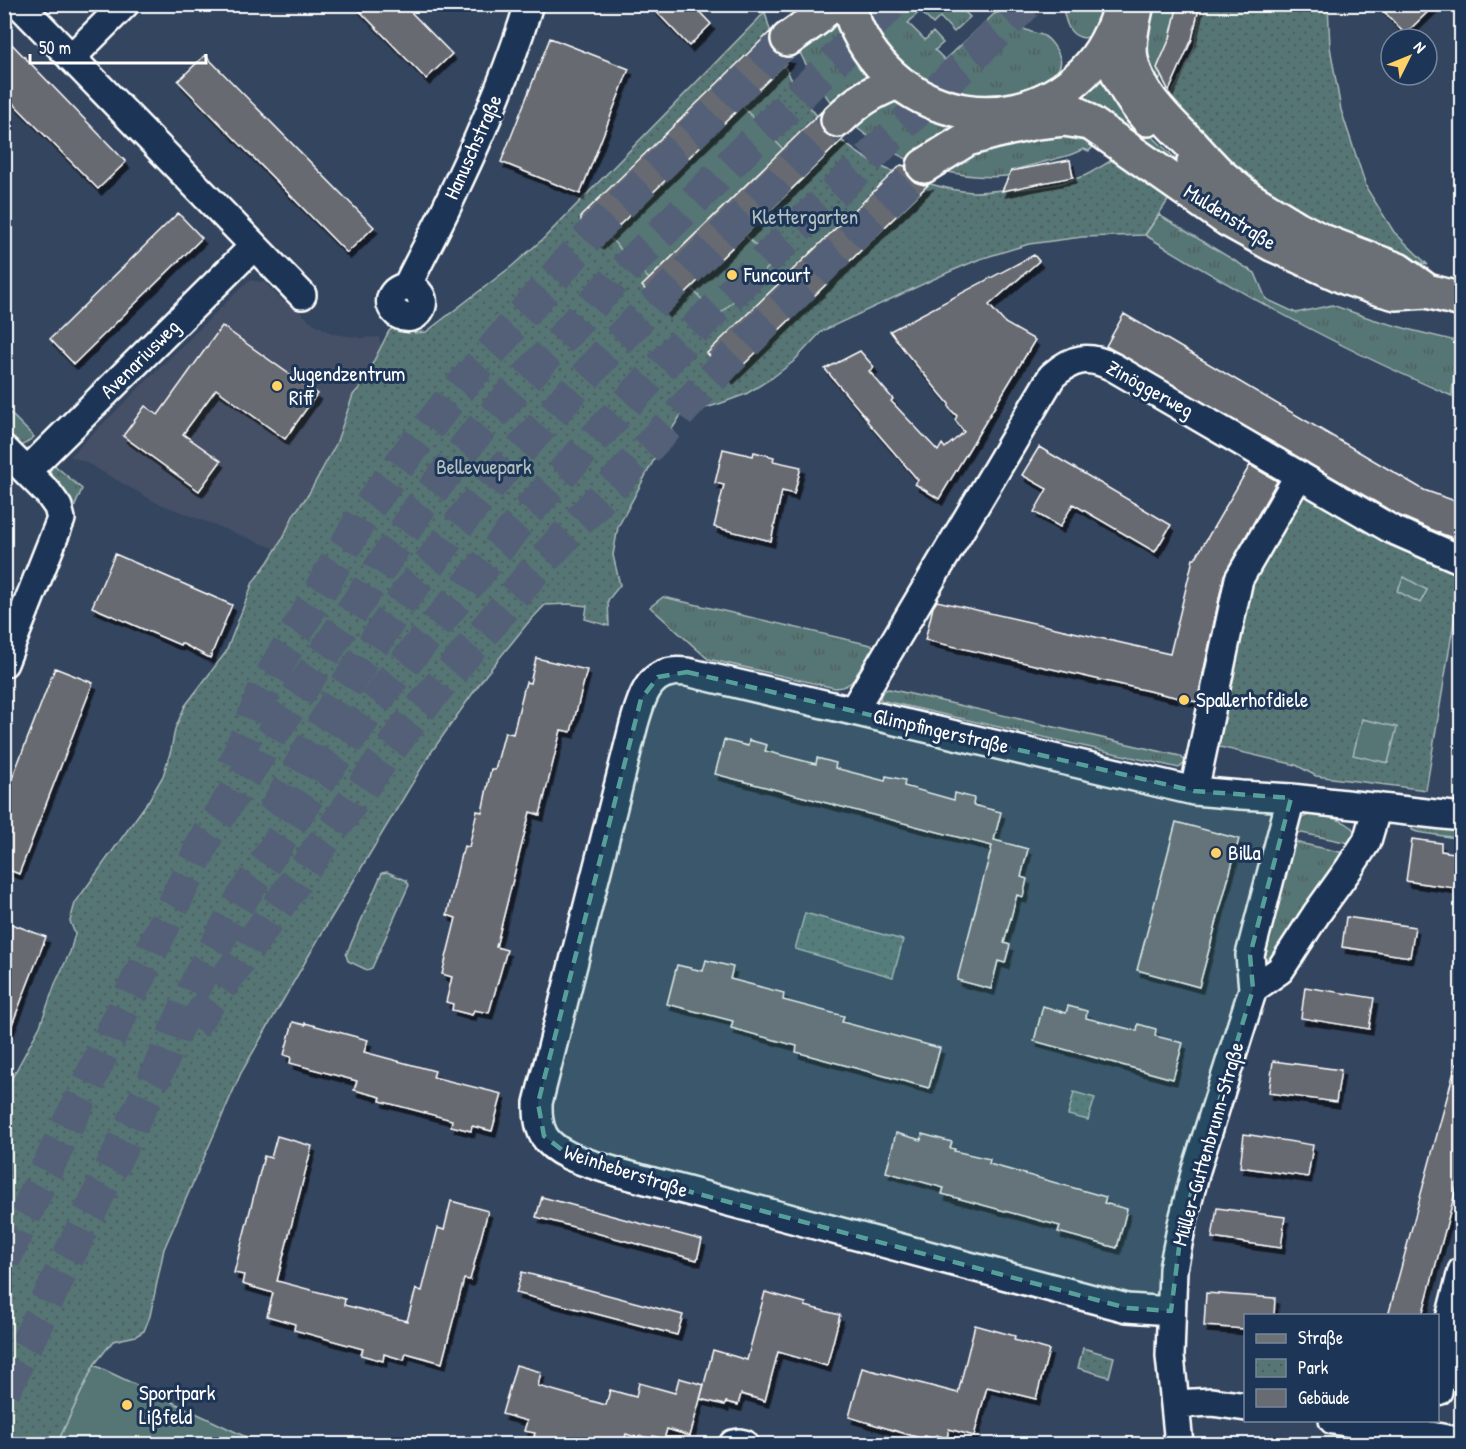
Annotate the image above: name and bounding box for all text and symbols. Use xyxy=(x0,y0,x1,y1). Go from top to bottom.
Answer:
scale bar xyxy=(30,27,206,65)
north arrow xyxy=(1379,27,1439,87)
text: 50 m xyxy=(39,35,71,60)
text: N xyxy=(1409,36,1431,58)
street label: Hanuschstraße xyxy=(436,90,509,204)
street label: Muldenstraße xyxy=(1179,177,1282,256)
park label: Klettergarten xyxy=(752,202,858,231)
place label: Funcourt xyxy=(743,260,811,289)
marker: Funcourt xyxy=(725,268,739,282)
street label: Avenariusweg xyxy=(94,313,186,405)
street label: Zinöggerweg xyxy=(1101,353,1199,424)
place label: Jugendzentrum Riff xyxy=(289,359,405,412)
marker: Jugendzentrum Riff xyxy=(270,379,284,393)
park label: Bellevuepark xyxy=(436,452,532,481)
place label: Spallerhofdiele xyxy=(1196,685,1308,714)
marker: Spallerhofdiele xyxy=(1177,693,1191,707)
street label: Glimpfingerstraße xyxy=(870,701,1012,760)
place label: Billa xyxy=(1228,838,1261,867)
marker: Billa xyxy=(1209,846,1223,860)
street label: Müller-Guttenbrunn-Straße xyxy=(1165,1038,1251,1249)
street label: Weinheberstraße xyxy=(560,1137,692,1204)
legend xyxy=(1244,1314,1439,1422)
text: Straße xyxy=(1298,1325,1343,1350)
text: Park xyxy=(1298,1355,1329,1380)
place label: Sportpark Lißfeld xyxy=(139,1378,216,1431)
text: Gebäude xyxy=(1298,1385,1350,1410)
marker: Sportpark Lißfeld xyxy=(120,1398,134,1412)

